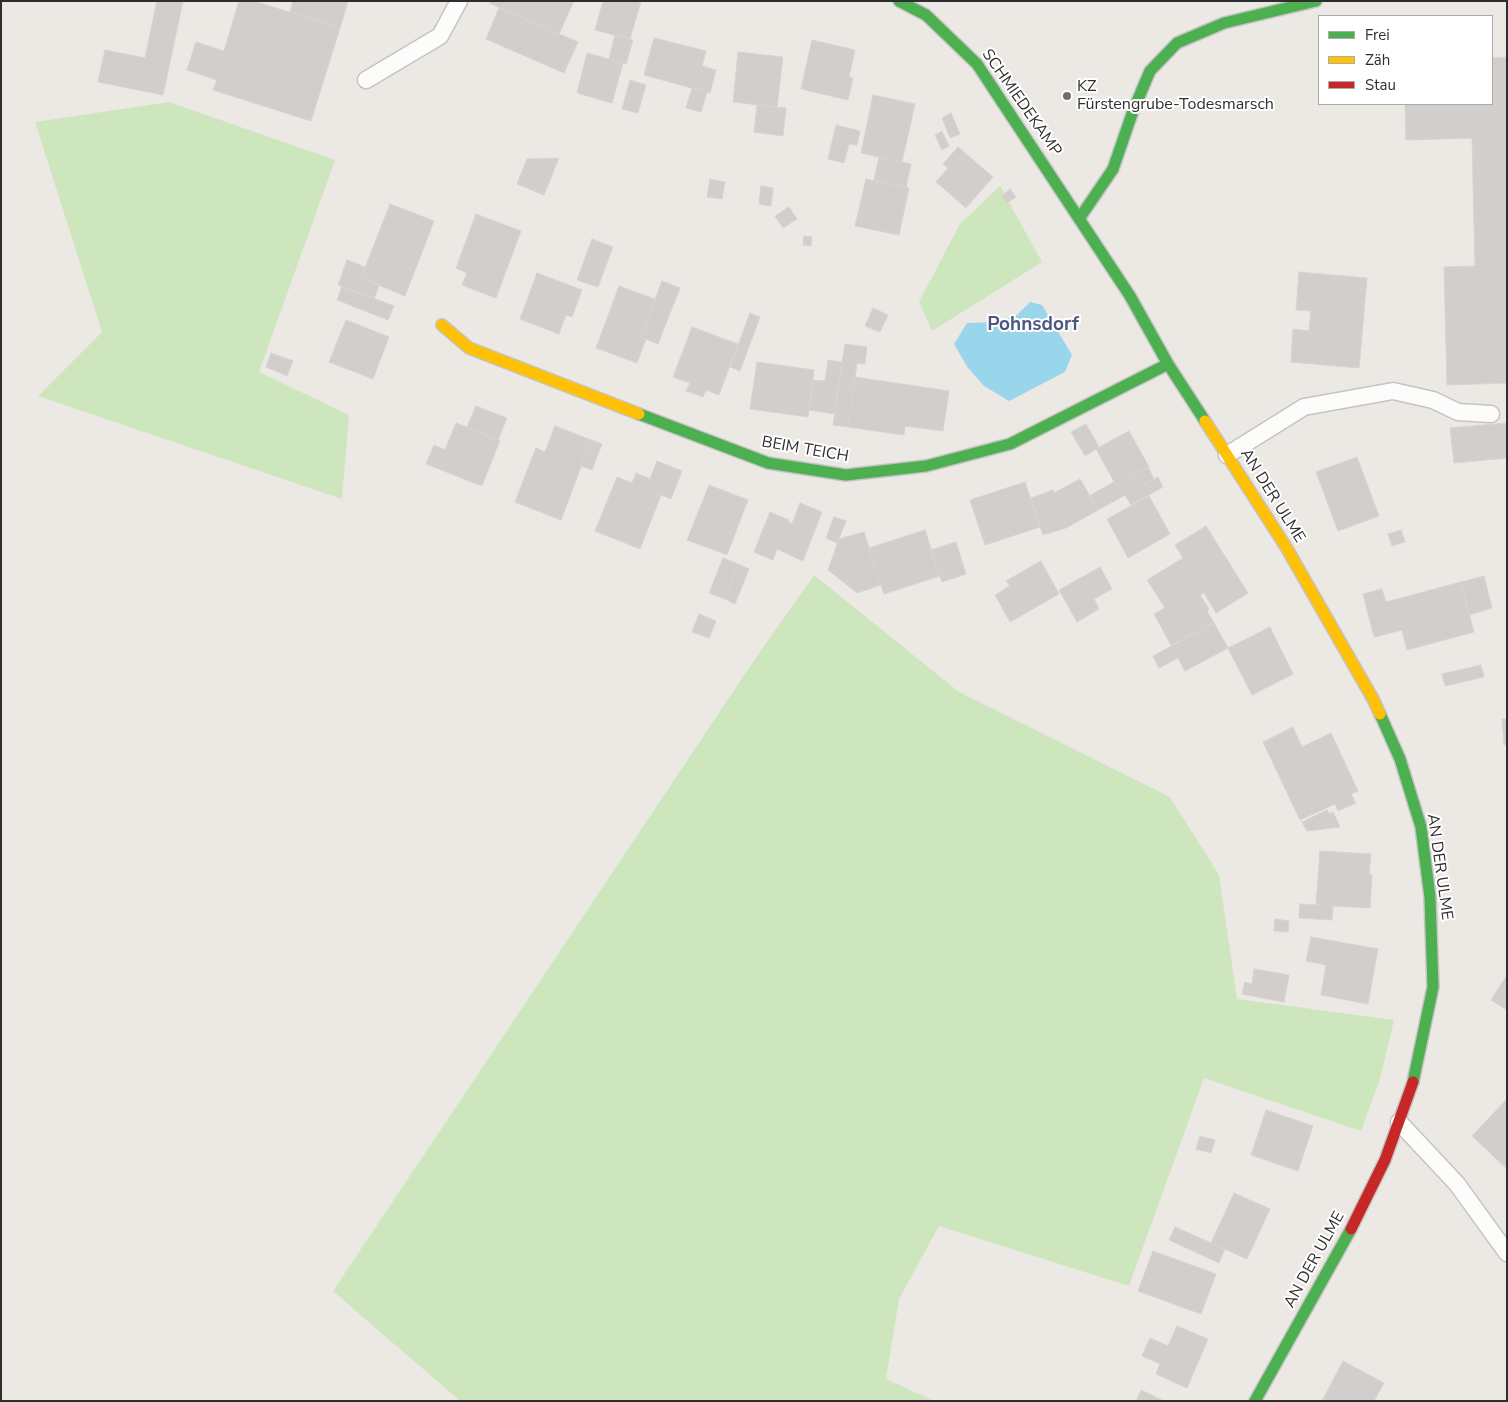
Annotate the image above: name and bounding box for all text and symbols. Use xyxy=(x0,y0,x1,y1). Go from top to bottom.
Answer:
legend xyxy=(1318,15,1493,105)
text: Frei xyxy=(1365,25,1390,45)
street label: SCHMIEDEKAMP xyxy=(977,46,1065,160)
text: Zäh xyxy=(1365,50,1390,70)
text: Stau xyxy=(1365,75,1396,95)
place label: KZ Fürstengrube-Todesmarsch xyxy=(1077,77,1274,115)
marker: KZ Fürstengrube-Todesmarsch xyxy=(1061,90,1073,102)
district label: Pohnsdorf xyxy=(987,314,1079,336)
street label: BEIM TEICH xyxy=(760,433,850,467)
street label: AN DER ULME xyxy=(1236,446,1308,546)
street label: AN DER ULME xyxy=(1422,813,1456,921)
street label: AN DER ULME xyxy=(1281,1209,1349,1311)

